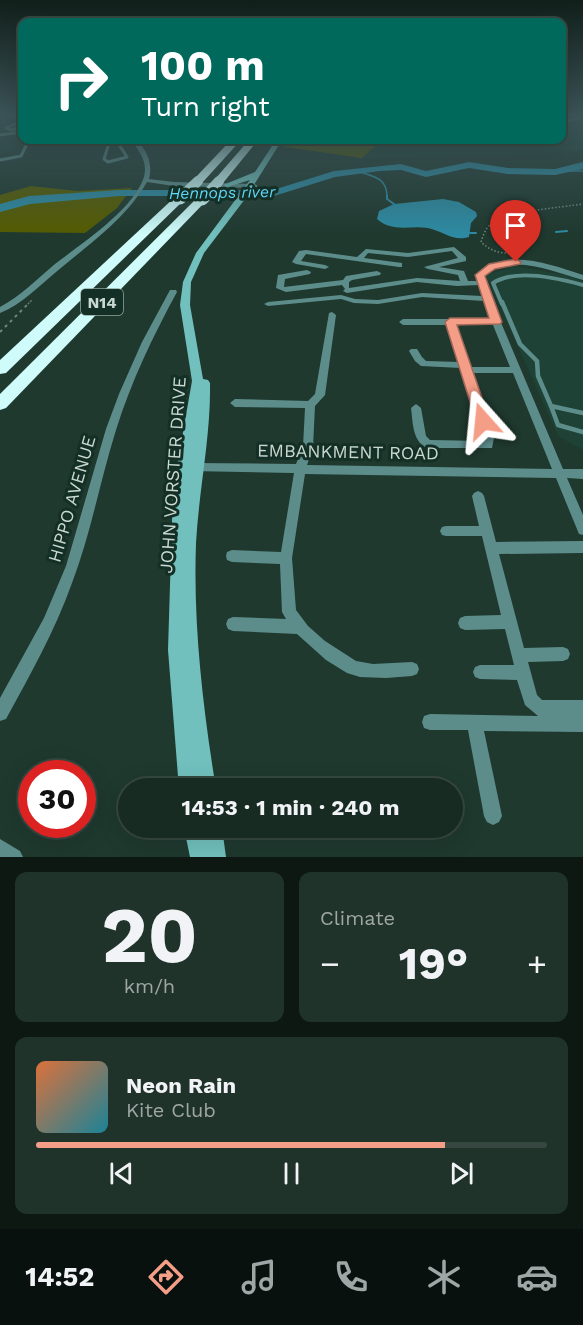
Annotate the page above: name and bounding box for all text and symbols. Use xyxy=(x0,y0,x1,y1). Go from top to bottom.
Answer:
text: 100 m xyxy=(141,41,265,90)
icon: right xyxy=(42,42,120,120)
text: Turn right xyxy=(141,91,270,123)
water label: Hennops river xyxy=(169,182,276,203)
pin xyxy=(490,200,541,262)
icon: arrive xyxy=(499,209,532,242)
road number: N14 xyxy=(81,289,123,315)
street label: JOHN VORSTER DRIVE xyxy=(155,376,190,574)
position arrow xyxy=(451,389,515,453)
street label: HIPPO AVENUE xyxy=(43,433,100,565)
street label: EMBANKMENT ROAD xyxy=(257,439,439,464)
speed limit sign: 30 xyxy=(18,760,96,838)
text: 14:53 · 1 min · 240 m xyxy=(182,795,400,820)
text: 20 xyxy=(101,889,198,981)
text: Climate xyxy=(320,906,395,930)
text: 19° xyxy=(399,937,468,990)
text: − xyxy=(320,944,340,983)
text: + xyxy=(527,944,547,983)
text: km/h xyxy=(124,974,175,998)
text: Neon Rain xyxy=(126,1073,236,1098)
text: Kite Club xyxy=(126,1098,216,1122)
icon: previous xyxy=(105,1157,138,1190)
icon: pause xyxy=(275,1157,308,1190)
icon: next xyxy=(445,1157,478,1190)
icon: directions xyxy=(145,1256,187,1298)
icon: music xyxy=(238,1256,280,1298)
icon: phone xyxy=(330,1256,372,1298)
icon: climate xyxy=(423,1256,465,1298)
icon: car xyxy=(516,1256,558,1298)
text: 14:52 xyxy=(25,1261,94,1293)

